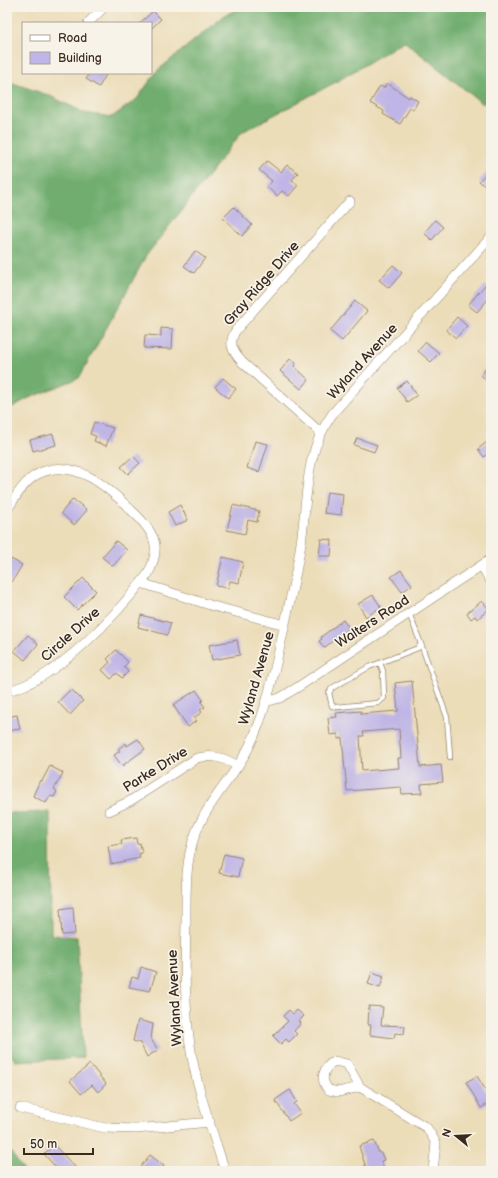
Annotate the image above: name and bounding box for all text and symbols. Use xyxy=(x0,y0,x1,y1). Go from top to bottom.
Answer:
legend xyxy=(22,22,152,74)
text: Road xyxy=(58,31,87,46)
text: Building xyxy=(58,51,102,66)
street label: Gray Ridge Drive xyxy=(220,237,303,329)
street label: Wyland Avenue xyxy=(324,320,401,403)
street label: Walters Road xyxy=(332,591,412,652)
street label: Circle Drive xyxy=(37,603,103,665)
street label: Wyland Avenue xyxy=(235,629,278,727)
street label: Parke Drive xyxy=(120,743,191,796)
street label: Wyland Avenue xyxy=(163,949,186,1047)
north arrow xyxy=(436,1116,476,1156)
text: N xyxy=(440,1127,454,1139)
scale bar xyxy=(24,1130,93,1156)
text: 50 m xyxy=(30,1137,57,1152)

